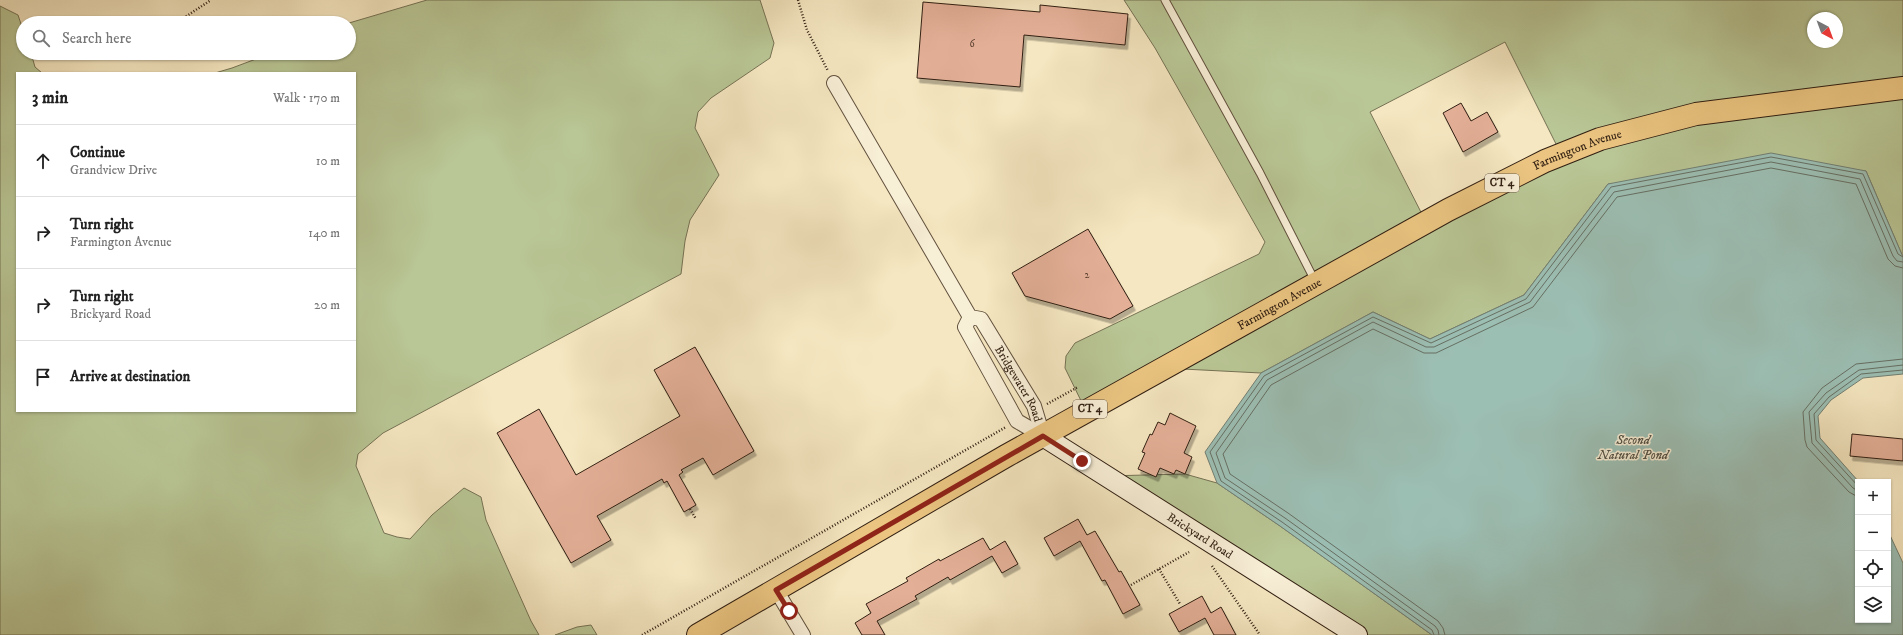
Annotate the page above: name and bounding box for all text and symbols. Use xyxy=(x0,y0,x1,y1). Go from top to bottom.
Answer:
north arrow xyxy=(1807,12,1843,48)
search box xyxy=(16,16,356,60)
icon: search xyxy=(30,27,52,49)
text: Search here xyxy=(62,29,131,48)
house number: 6 xyxy=(969,38,975,50)
text: 3 min xyxy=(32,87,68,109)
text: Walk · 170 m xyxy=(273,90,340,106)
street label: Farmington Avenue xyxy=(1530,126,1623,173)
text: Continue xyxy=(70,143,125,162)
icon: ahead xyxy=(32,150,54,172)
text: 10 m xyxy=(316,153,340,169)
text: Grandview Drive xyxy=(70,162,157,178)
road number: CT 4 xyxy=(1485,174,1519,192)
text: Turn right xyxy=(70,215,133,234)
icon: right xyxy=(32,222,54,244)
text: 140 m xyxy=(308,225,340,241)
text: Farmington Avenue xyxy=(70,234,172,250)
house number: 2 xyxy=(1085,269,1090,281)
street label: Farmington Avenue xyxy=(1235,274,1324,333)
text: Turn right xyxy=(70,287,133,306)
icon: right xyxy=(32,294,54,316)
text: 20 m xyxy=(314,297,340,313)
text: Brickyard Road xyxy=(70,306,151,322)
street label: Bridgewater Road xyxy=(991,343,1046,423)
icon: arrive xyxy=(32,366,54,388)
text: Arrive at destination xyxy=(70,367,190,386)
road number: CT 4 xyxy=(1073,400,1107,418)
water label: Second Natural Pond xyxy=(1597,432,1670,463)
route end xyxy=(1073,452,1091,470)
map controls xyxy=(1855,479,1891,623)
button: + xyxy=(1855,479,1891,515)
street label: Brickyard Road xyxy=(1164,509,1236,562)
button: − xyxy=(1855,515,1891,551)
button: locate xyxy=(1855,551,1891,587)
button: layers xyxy=(1855,587,1891,623)
route start xyxy=(780,602,798,620)

